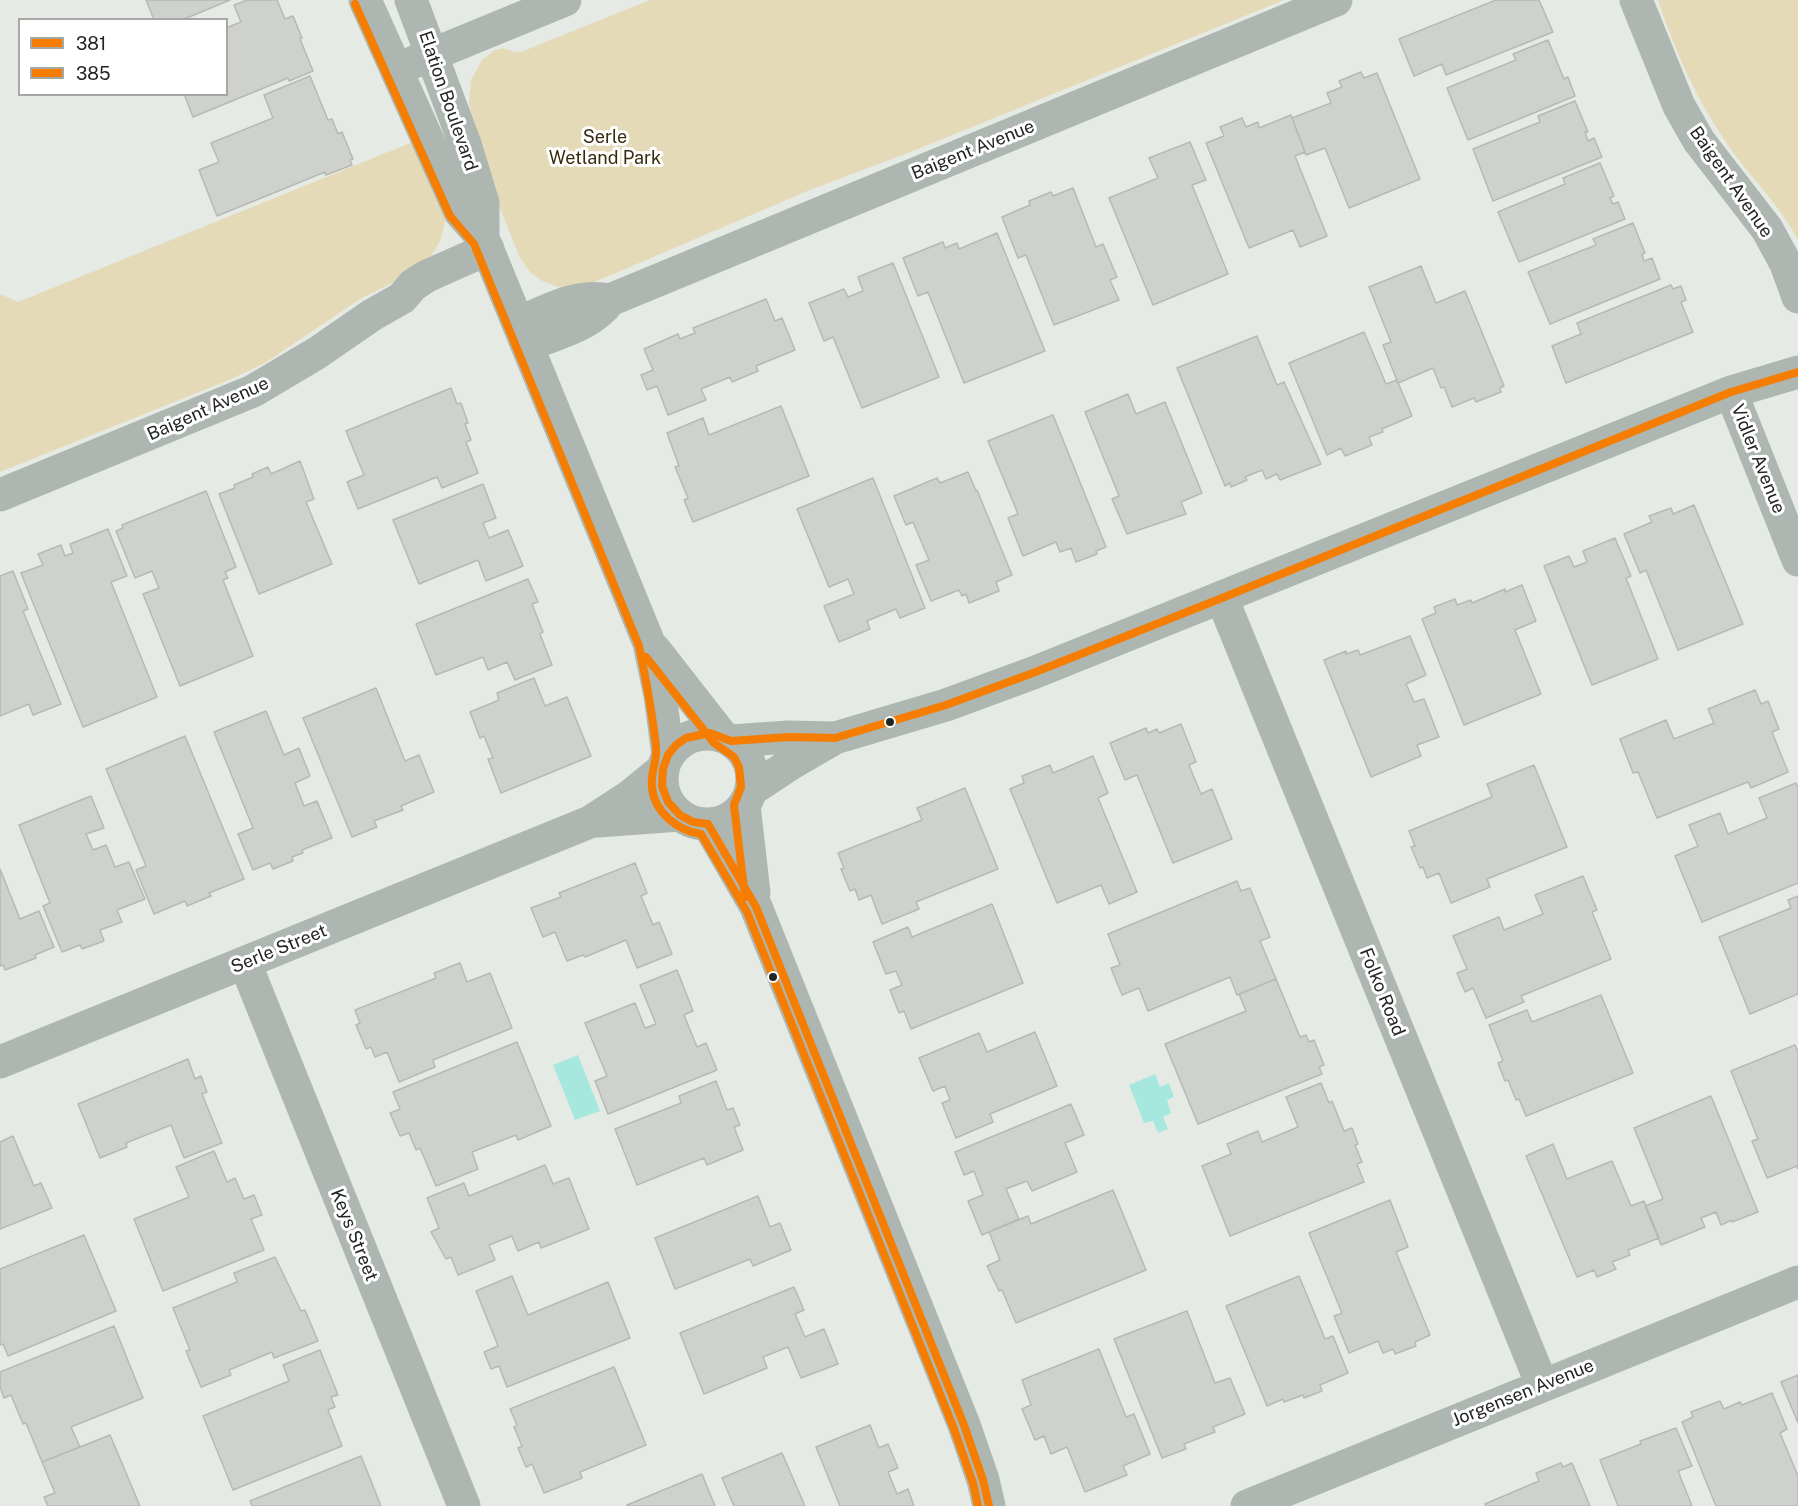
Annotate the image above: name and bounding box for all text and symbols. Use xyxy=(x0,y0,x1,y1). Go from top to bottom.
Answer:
legend xyxy=(18,18,228,96)
street label: Elation Boulevard xyxy=(414,28,482,174)
text: 381 xyxy=(76,33,106,54)
text: 385 xyxy=(76,63,110,84)
street label: Baigent Avenue xyxy=(908,115,1038,185)
street label: Baigent Avenue xyxy=(1685,122,1777,242)
park label: Serle Wetland Park xyxy=(549,126,661,168)
street label: Baigent Avenue xyxy=(144,373,272,445)
street label: Vidler Avenue xyxy=(1726,401,1790,517)
unlabelled marker xyxy=(884,716,896,728)
street label: Serle Street xyxy=(228,920,330,978)
street label: Folko Road xyxy=(1355,945,1409,1039)
unlabelled marker xyxy=(767,971,779,983)
street label: Keys Street xyxy=(326,1186,382,1284)
street label: Jorgensen Avenue xyxy=(1449,1355,1597,1431)

